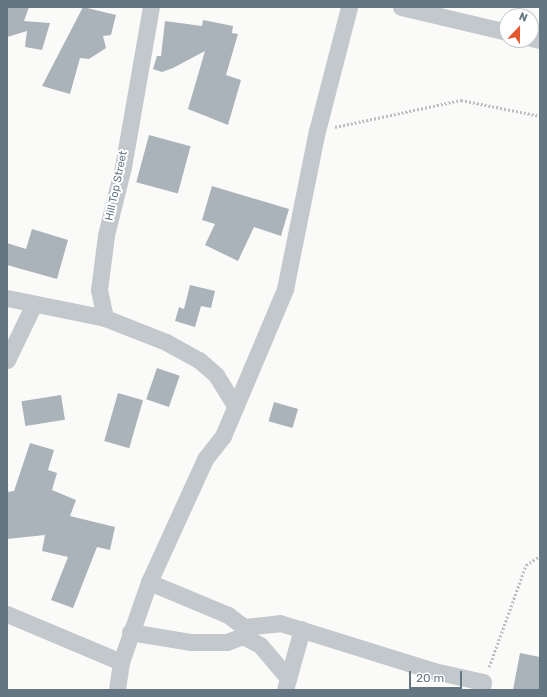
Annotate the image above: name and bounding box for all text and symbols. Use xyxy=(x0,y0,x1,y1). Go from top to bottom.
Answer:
north arrow xyxy=(499,8,539,48)
text: N xyxy=(517,10,529,25)
street label: Hill Top Street xyxy=(103,150,131,222)
scale bar xyxy=(411,663,464,689)
text: 20 m xyxy=(416,671,444,685)

